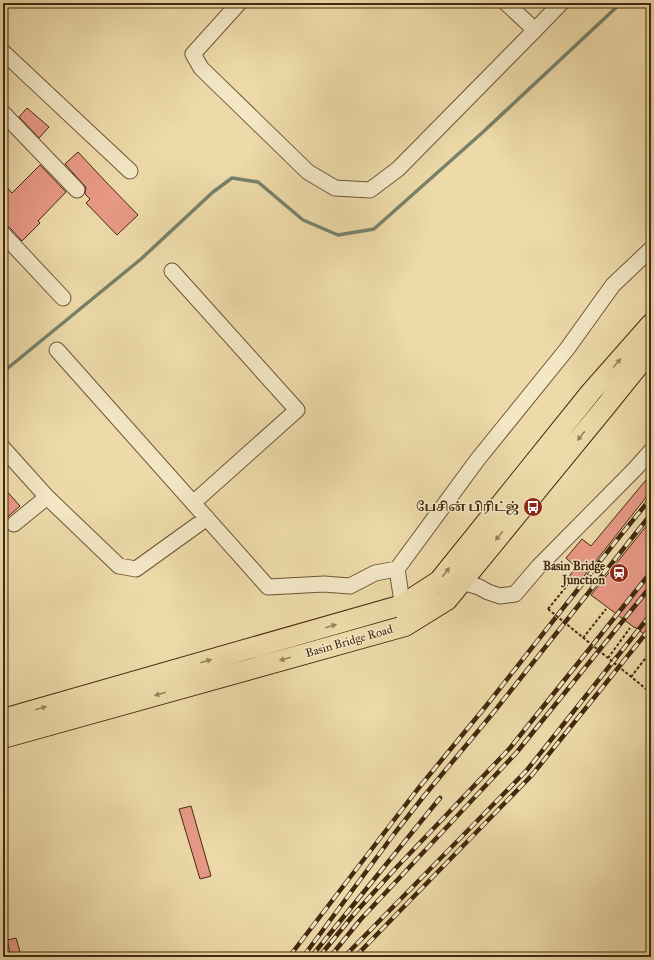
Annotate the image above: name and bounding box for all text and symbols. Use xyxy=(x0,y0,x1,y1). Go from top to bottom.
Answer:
one-way arrow xyxy=(612,357,621,368)
one-way arrow xyxy=(577,431,586,441)
bus stop icon: பேசின் பிரிட்ஜ் xyxy=(522,496,544,518)
place label: பேசின் பிரிட்ஜ் xyxy=(416,500,519,515)
one-way arrow xyxy=(494,531,503,542)
place label: Basin Bridge Junction xyxy=(543,559,606,588)
station icon: Basin Bridge Junction xyxy=(608,562,630,584)
one-way arrow xyxy=(442,566,451,577)
street label: Basin Bridge Road xyxy=(304,622,395,661)
one-way arrow xyxy=(325,623,337,629)
one-way arrow xyxy=(278,656,290,662)
one-way arrow xyxy=(200,658,212,664)
one-way arrow xyxy=(153,691,165,697)
one-way arrow xyxy=(34,705,47,711)

